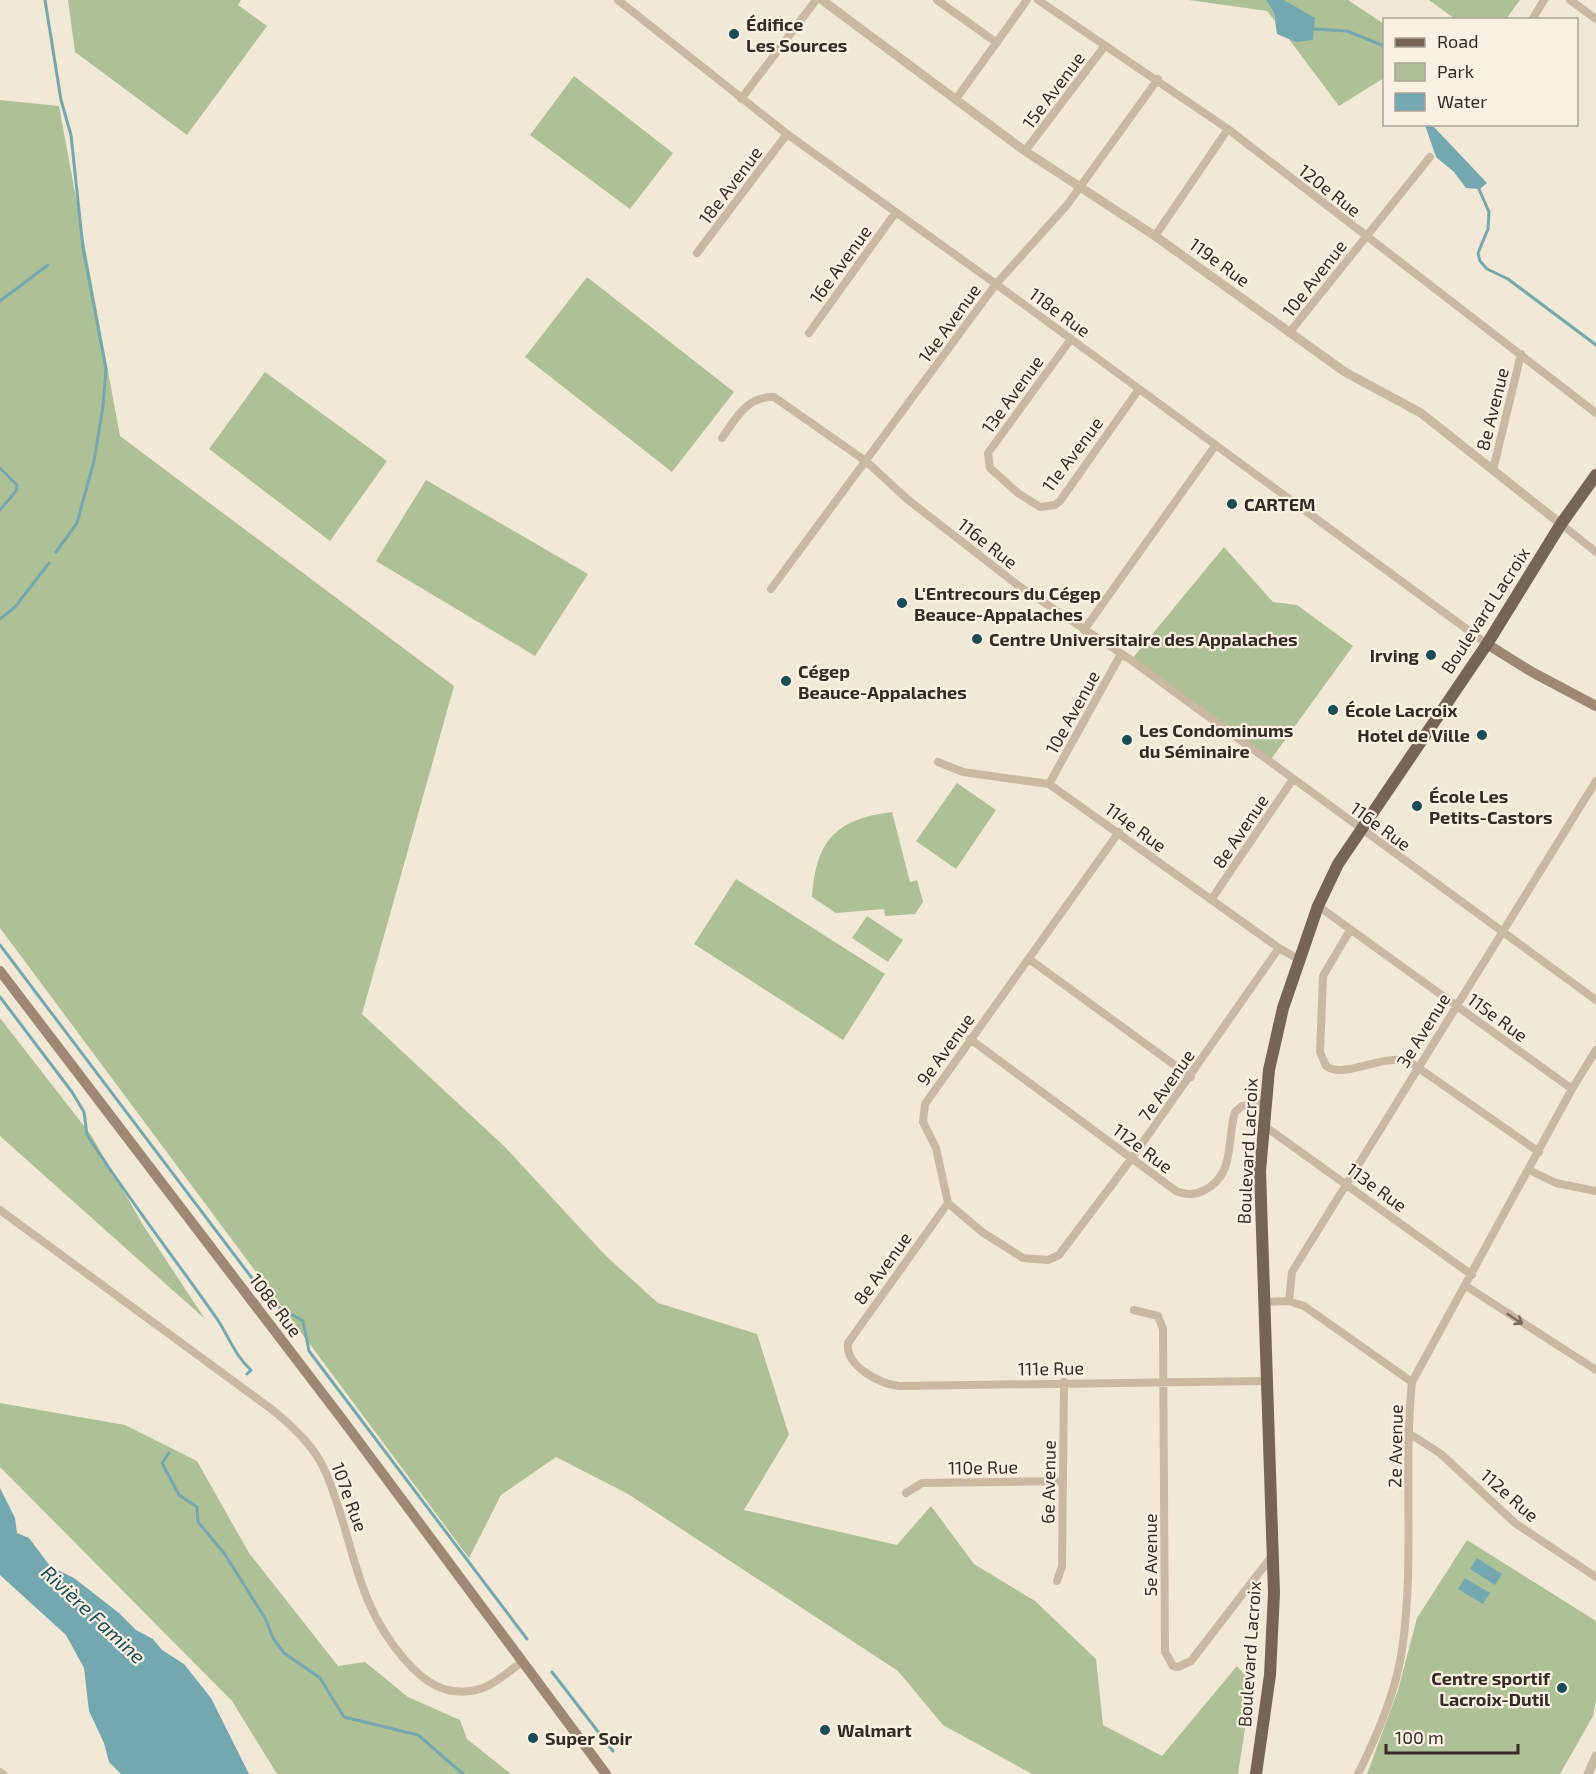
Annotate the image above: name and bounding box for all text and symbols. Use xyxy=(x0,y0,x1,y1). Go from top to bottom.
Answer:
place label: Édifice Les Sources xyxy=(746,13,847,56)
legend xyxy=(1383,18,1578,126)
marker: Édifice Les Sources xyxy=(727,27,741,41)
text: Road xyxy=(1437,30,1478,52)
street label: 15e Avenue xyxy=(1017,47,1089,133)
text: Park xyxy=(1437,60,1474,82)
text: Water xyxy=(1437,90,1487,112)
street label: 18e Avenue xyxy=(694,142,766,228)
street label: 120e Rue xyxy=(1295,159,1365,221)
street label: 16e Avenue xyxy=(804,221,876,307)
street label: 119e Rue xyxy=(1185,233,1255,291)
street label: 10e Avenue xyxy=(1277,235,1351,321)
street label: 14e Avenue xyxy=(913,279,985,367)
street label: 118e Rue xyxy=(1025,283,1095,341)
street label: 13e Avenue xyxy=(976,351,1048,437)
street label: 8e Avenue xyxy=(1471,365,1513,453)
street label: 11e Avenue xyxy=(1037,412,1107,496)
place label: CARTEM xyxy=(1244,493,1316,515)
marker: CARTEM xyxy=(1225,497,1239,511)
street label: 116e Rue xyxy=(954,513,1022,573)
street label: Boulevard Lacroix xyxy=(1436,542,1534,677)
place label: L'Entrecours du Cégep Beauce-Appalaches xyxy=(914,582,1101,625)
marker: L'Entrecours du Cégep Beauce-Appalaches xyxy=(895,596,909,610)
place label: Centre Universitaire des Appalaches xyxy=(989,628,1298,650)
marker: Centre Universitaire des Appalaches xyxy=(970,632,984,646)
place label: Irving xyxy=(1370,644,1420,666)
marker: Irving xyxy=(1424,648,1438,662)
place label: Cégep Beauce-Appalaches xyxy=(798,660,967,703)
street label: 10e Avenue xyxy=(1040,667,1104,757)
marker: Cégep Beauce-Appalaches xyxy=(779,674,793,688)
place label: École Lacroix xyxy=(1345,699,1458,721)
marker: École Lacroix xyxy=(1326,703,1340,717)
place label: Les Condominums du Séminaire xyxy=(1139,719,1293,762)
place label: Hotel de Ville xyxy=(1357,724,1470,746)
marker: Hotel de Ville xyxy=(1475,728,1489,742)
marker: Les Condominums du Séminaire xyxy=(1120,733,1134,747)
place label: École Les Petits-Castors xyxy=(1429,785,1553,828)
street label: 8e Avenue xyxy=(1207,790,1273,872)
street label: 114e Rue xyxy=(1101,797,1171,857)
street label: 116e Rue xyxy=(1346,797,1416,855)
marker: École Les Petits-Castors xyxy=(1410,799,1424,813)
street label: 115e Rue xyxy=(1464,988,1532,1046)
street label: 3e Avenue xyxy=(1392,989,1454,1071)
street label: 9e Avenue xyxy=(911,1009,979,1089)
street label: 7e Avenue xyxy=(1133,1045,1199,1125)
street label: Boulevard Lacroix xyxy=(1232,1077,1262,1225)
street label: 112e Rue xyxy=(1109,1118,1177,1178)
street label: 113e Rue xyxy=(1343,1158,1411,1216)
street label: 8e Avenue xyxy=(848,1227,916,1309)
street label: 108e Rue xyxy=(245,1269,307,1341)
one-way arrow xyxy=(1506,1313,1523,1325)
street label: 111e Rue xyxy=(1018,1356,1084,1380)
street label: 2e Avenue xyxy=(1383,1404,1407,1488)
street label: 6e Avenue xyxy=(1036,1440,1060,1524)
street label: 110e Rue xyxy=(948,1455,1018,1479)
street label: 107e Rue xyxy=(327,1459,373,1535)
street label: 112e Rue xyxy=(1477,1464,1543,1526)
street label: 5e Avenue xyxy=(1139,1513,1161,1597)
water label: Rivière Famine xyxy=(37,1560,151,1668)
street label: Boulevard Lacroix xyxy=(1233,1580,1265,1728)
place label: Centre sportif Lacroix-Dutil xyxy=(1431,1667,1551,1710)
marker: Centre sportif Lacroix-Dutil xyxy=(1555,1681,1569,1695)
scale bar xyxy=(1386,1717,1518,1755)
place label: Walmart xyxy=(837,1719,912,1741)
marker: Walmart xyxy=(818,1723,832,1737)
text: 100 m xyxy=(1395,1726,1444,1748)
place label: Super Soir xyxy=(545,1727,633,1749)
marker: Super Soir xyxy=(526,1731,540,1745)

